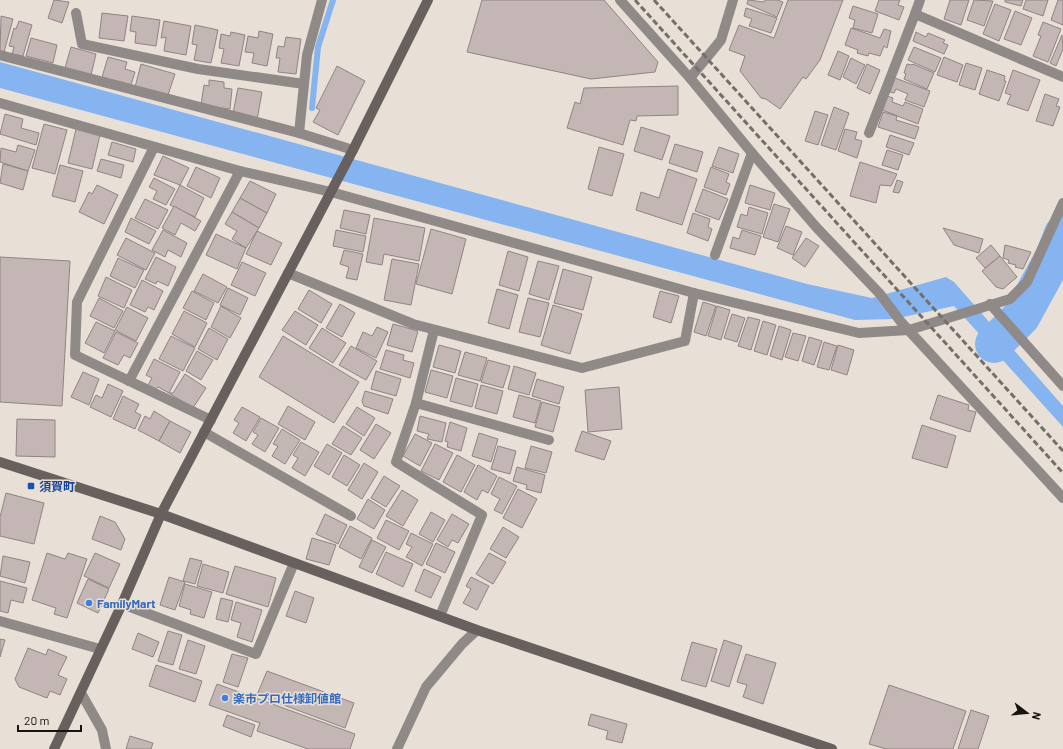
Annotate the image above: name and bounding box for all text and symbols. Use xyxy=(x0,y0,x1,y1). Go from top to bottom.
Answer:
place label: 須賀町 xyxy=(39,479,75,493)
marker: 須賀町 xyxy=(26,481,36,491)
place label: FamilyMart xyxy=(97,596,156,610)
marker: FamilyMart xyxy=(84,598,94,608)
place label: 楽市プロ仕様卸値館 xyxy=(233,691,341,705)
marker: 楽市プロ仕様卸値館 xyxy=(220,693,230,703)
north arrow xyxy=(1007,693,1047,733)
scale bar xyxy=(18,707,81,733)
text: N xyxy=(1030,711,1044,721)
text: 20 m xyxy=(24,713,50,727)

